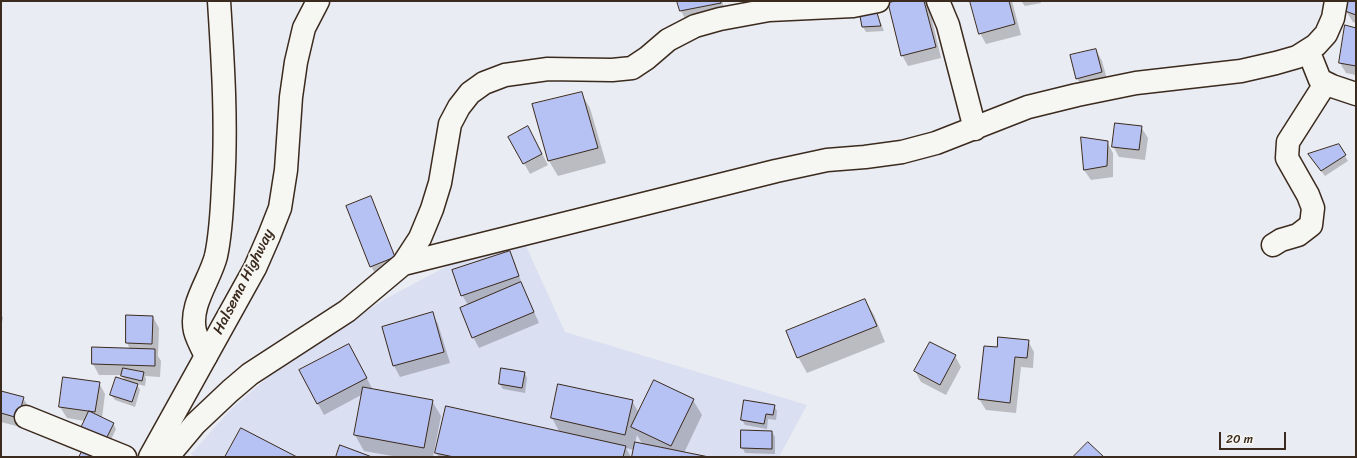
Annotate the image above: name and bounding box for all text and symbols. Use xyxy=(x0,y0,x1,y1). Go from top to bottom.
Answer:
street label: Halsema Highway xyxy=(210,226,278,338)
scale bar xyxy=(1221,424,1288,450)
text: 20 m xyxy=(1226,428,1253,450)

